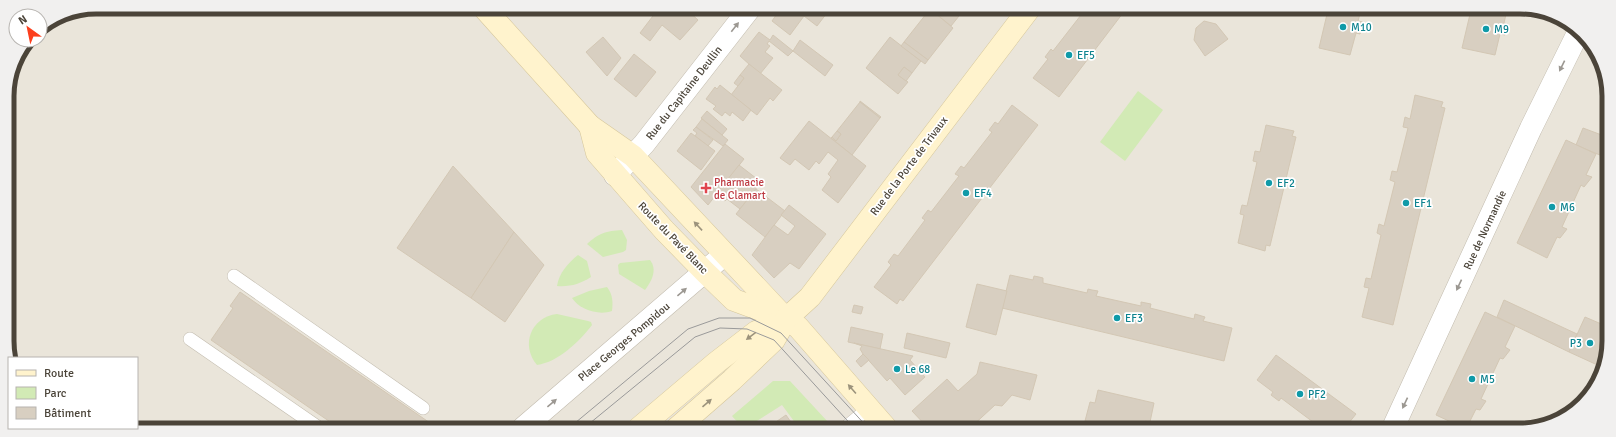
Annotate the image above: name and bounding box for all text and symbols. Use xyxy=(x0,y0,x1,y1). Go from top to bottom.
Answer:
north arrow xyxy=(8,8,48,48)
text: N xyxy=(16,12,30,28)
one-way arrow xyxy=(731,21,740,32)
place label: M10 xyxy=(1351,21,1372,34)
marker: M10 xyxy=(1338,22,1348,32)
place label: M9 xyxy=(1494,23,1509,36)
marker: M9 xyxy=(1481,24,1491,34)
street label: Rue du Capitaine Deullin xyxy=(643,43,725,143)
place label: EF5 xyxy=(1077,49,1095,62)
marker: EF5 xyxy=(1064,50,1074,60)
one-way arrow xyxy=(1559,60,1565,72)
street label: Rue de la Porte de Trivaux xyxy=(868,114,950,218)
place label: Pharmacie de Clamart xyxy=(714,176,766,202)
place label: EF2 xyxy=(1277,177,1295,190)
marker: EF2 xyxy=(1264,178,1274,188)
marker: Pharmacie de Clamart xyxy=(701,183,711,193)
place label: EF4 xyxy=(974,187,992,200)
marker: EF4 xyxy=(961,188,971,198)
street label: Rue de Normandie xyxy=(1461,188,1509,272)
place label: EF1 xyxy=(1414,197,1432,210)
marker: EF1 xyxy=(1401,198,1411,208)
street label: Route du Pavé Blanc xyxy=(635,199,711,277)
place label: M6 xyxy=(1560,201,1575,214)
marker: M6 xyxy=(1547,202,1557,212)
one-way arrow xyxy=(693,221,703,231)
one-way arrow xyxy=(1456,279,1462,291)
one-way arrow xyxy=(677,288,687,297)
street label: Place Georges Pompidou xyxy=(576,300,672,384)
place label: EF3 xyxy=(1125,312,1143,325)
marker: EF3 xyxy=(1112,313,1122,323)
one-way arrow xyxy=(746,332,757,341)
place label: P3 xyxy=(1570,337,1582,350)
marker: P3 xyxy=(1585,338,1595,348)
legend xyxy=(8,357,138,429)
place label: Le 68 xyxy=(905,363,930,376)
marker: Le 68 xyxy=(892,364,902,374)
text: Route xyxy=(44,366,74,381)
place label: M5 xyxy=(1480,373,1495,386)
marker: M5 xyxy=(1467,374,1477,384)
one-way arrow xyxy=(848,384,857,394)
text: Parc xyxy=(44,386,67,401)
place label: PF2 xyxy=(1308,388,1326,401)
marker: PF2 xyxy=(1295,389,1305,399)
one-way arrow xyxy=(547,398,558,407)
one-way arrow xyxy=(701,398,712,407)
one-way arrow xyxy=(1402,398,1408,409)
text: Bâtiment xyxy=(44,406,91,421)

